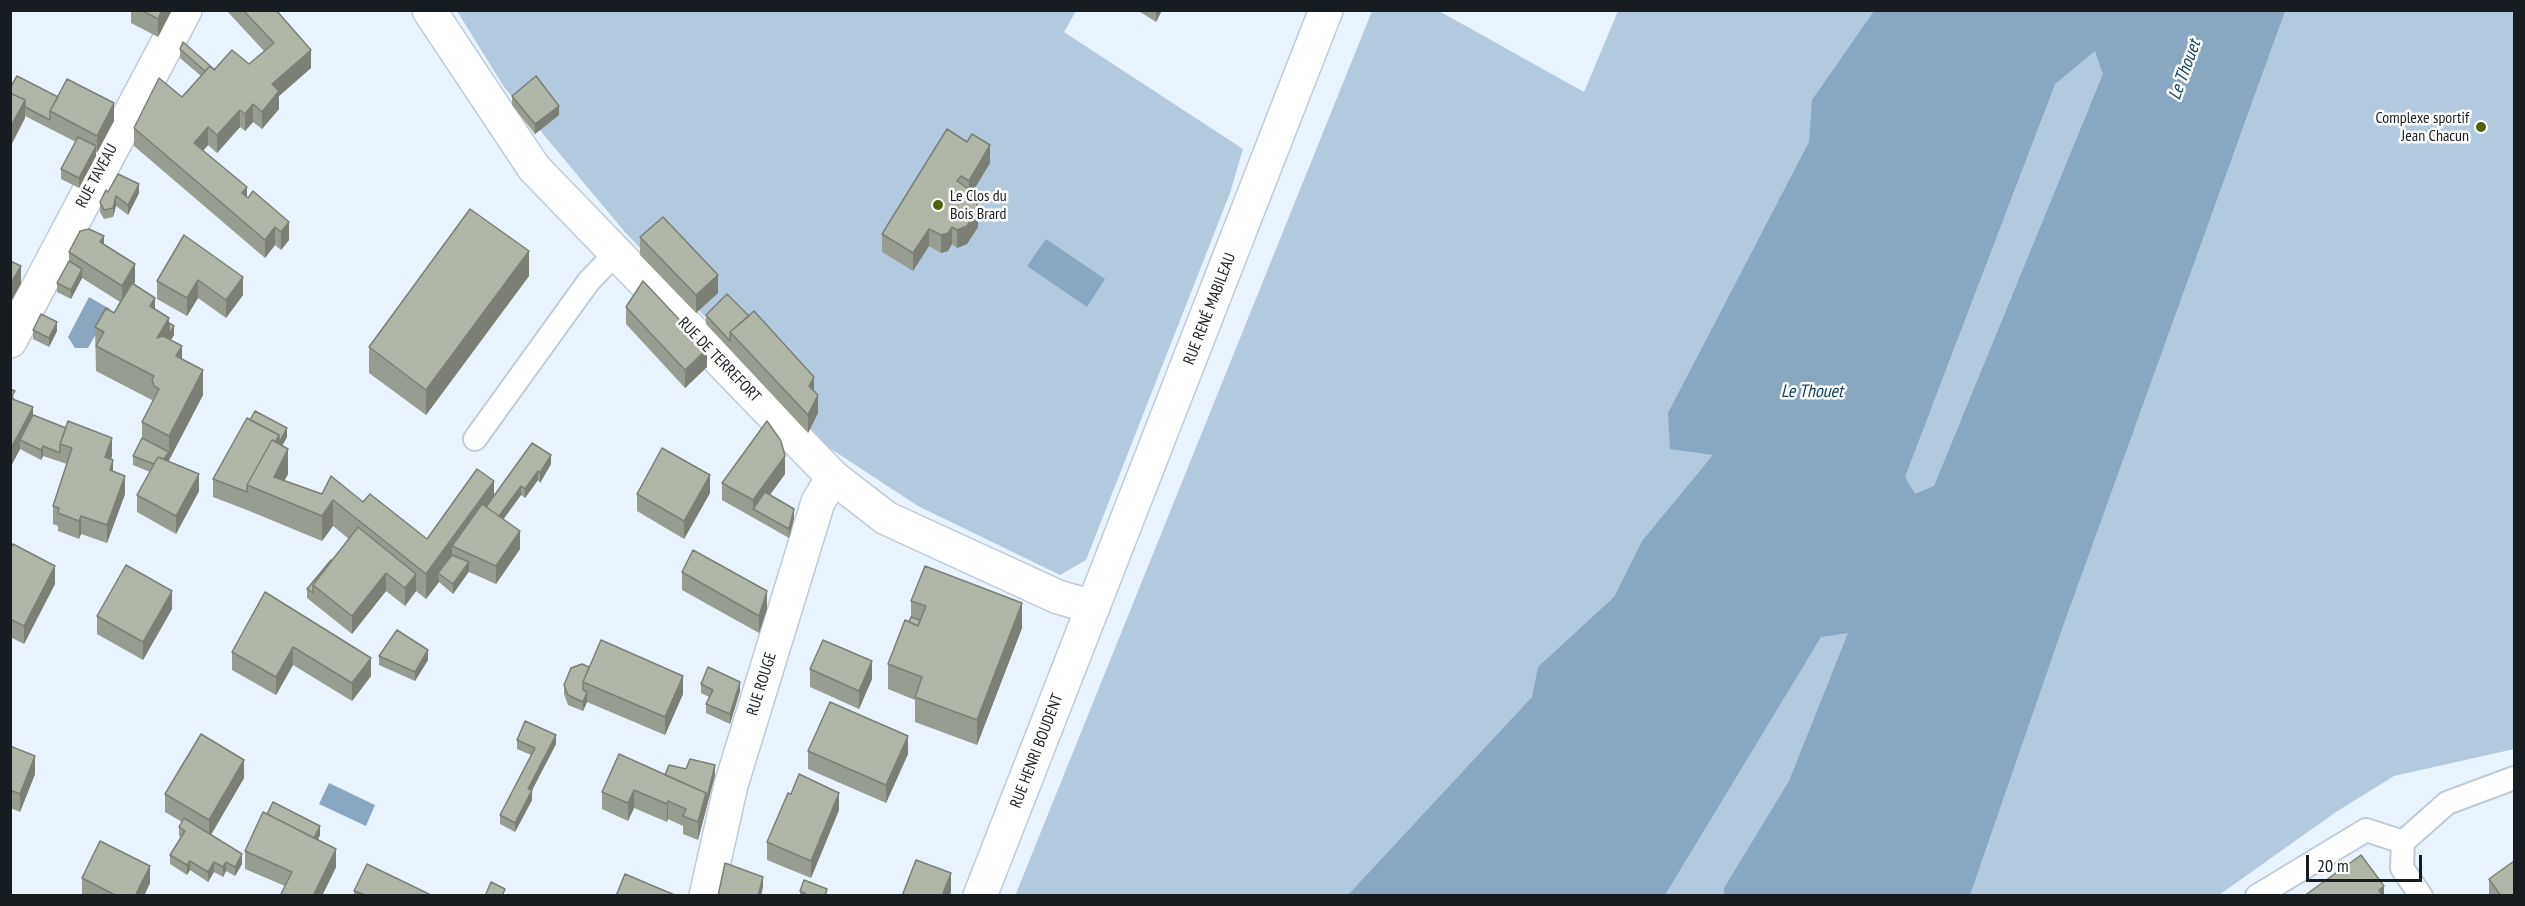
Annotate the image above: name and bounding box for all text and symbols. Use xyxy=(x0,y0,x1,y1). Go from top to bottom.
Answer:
water label: Le Thouet xyxy=(2164,37,2206,103)
place label: Complexe sportif Jean Chacun xyxy=(2375,108,2469,146)
marker: Complexe sportif Jean Chacun xyxy=(2474,120,2488,134)
street label: RUE TAVEAU xyxy=(72,141,122,211)
place label: Le Clos du Bois Brard xyxy=(950,186,1007,224)
marker: Le Clos du Bois Brard xyxy=(931,198,945,212)
street label: RUE RENÉ MABILEAU xyxy=(1180,250,1240,368)
street label: RUE DE TERREFORT xyxy=(674,314,764,406)
water label: Le Thouet xyxy=(1781,381,1843,403)
street label: RUE ROUGE xyxy=(743,650,781,718)
street label: RUE HENRI BOUDENT xyxy=(1006,691,1068,811)
scale bar xyxy=(2309,843,2424,881)
text: 20 m xyxy=(2317,854,2349,877)

